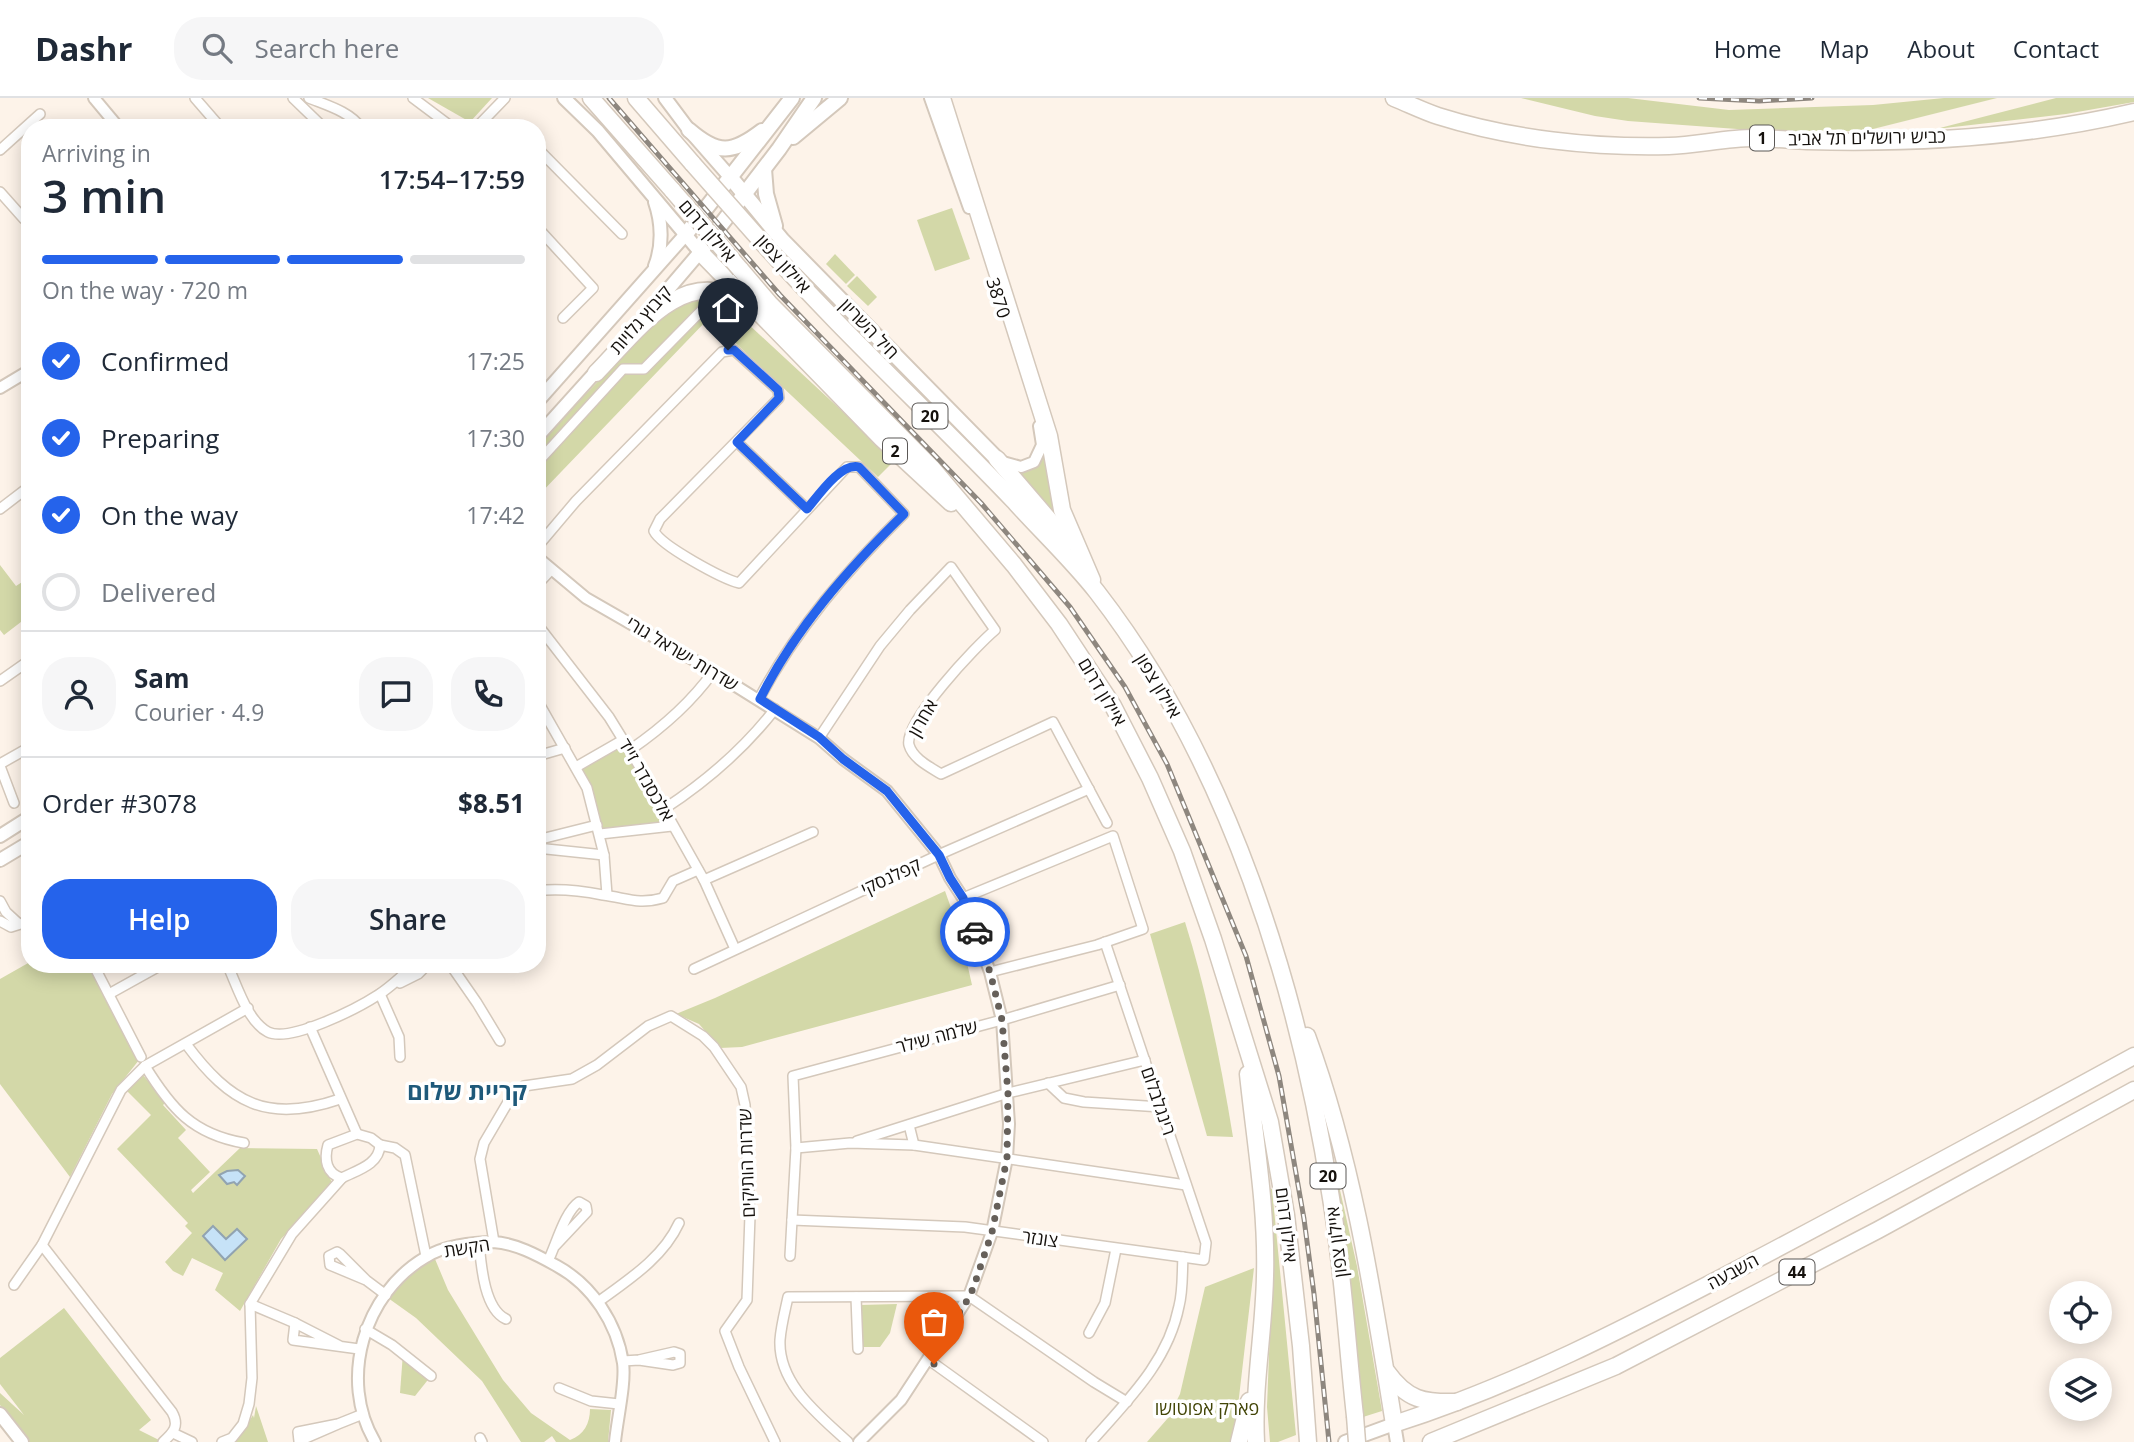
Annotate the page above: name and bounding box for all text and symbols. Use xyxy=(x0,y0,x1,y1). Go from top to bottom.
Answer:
search box xyxy=(174,17,664,80)
text: Dashr xyxy=(35,26,132,71)
icon: search xyxy=(198,29,236,67)
text: Search here xyxy=(254,30,399,66)
text: Home xyxy=(1714,32,1782,65)
text: Map xyxy=(1820,32,1869,65)
text: About xyxy=(1907,32,1975,65)
text: Contact xyxy=(2013,32,2099,65)
street label: כביש ירושלים תל אביב xyxy=(1788,124,1946,150)
road number: 1 xyxy=(1750,126,1774,150)
text: Arriving in xyxy=(42,137,151,169)
text: 17:54–17:59 xyxy=(379,161,525,197)
text: 3 min xyxy=(42,164,166,226)
street label: איילון דרום xyxy=(674,194,742,267)
street label: איילון צפון xyxy=(751,229,817,298)
text: On the way · 720 m xyxy=(42,274,248,306)
street label: 3870 xyxy=(981,274,1017,321)
pin xyxy=(698,278,758,350)
street label: קיבוץ גלויות xyxy=(604,280,677,359)
icon: home xyxy=(709,289,747,327)
street label: חיל השריון xyxy=(835,293,905,364)
icon: check xyxy=(42,342,80,380)
text: Confirmed xyxy=(101,343,229,379)
text: 17:25 xyxy=(466,345,525,377)
road number: 20 xyxy=(912,404,948,428)
icon: check xyxy=(42,419,80,457)
text: Preparing xyxy=(101,420,219,456)
text: 17:30 xyxy=(466,422,525,454)
road number: 2 xyxy=(883,438,907,464)
icon: check xyxy=(42,496,80,534)
text: On the way xyxy=(101,497,238,533)
text: 17:42 xyxy=(466,499,525,531)
text: Delivered xyxy=(101,574,216,610)
street label: שדרות ישראל גורי xyxy=(622,610,743,696)
street label: איילון צפון xyxy=(1130,649,1188,722)
street label: איילון דרום xyxy=(1073,653,1133,730)
button: person xyxy=(42,657,116,731)
button: chat xyxy=(359,657,433,731)
button: phone xyxy=(451,657,525,731)
text: Sam xyxy=(134,660,190,696)
street label: אחרון xyxy=(902,694,943,741)
text: Courier · 4.9 xyxy=(134,696,264,728)
street label: אלכסנדר זייד xyxy=(614,734,680,825)
text: Order #3078 xyxy=(42,785,197,821)
text: $8.51 xyxy=(458,785,525,821)
street label: קפלנסקי xyxy=(857,852,925,900)
button: Help xyxy=(42,879,277,959)
button: Share xyxy=(291,879,525,959)
courier xyxy=(940,897,1010,967)
icon: car xyxy=(956,913,994,951)
street label: שלמה שילר xyxy=(893,1014,980,1058)
street label: רינגלבלום xyxy=(1136,1063,1182,1138)
district label: קריית שלום xyxy=(407,1074,528,1107)
street label: שדרות הותיקים xyxy=(732,1108,760,1218)
road number: 20 xyxy=(1310,1164,1346,1188)
street label: איילון דרום xyxy=(1270,1186,1304,1264)
street label: איילון צפון xyxy=(1320,1205,1352,1279)
street label: צונזר xyxy=(1021,1224,1060,1252)
street label: הקשת xyxy=(442,1232,492,1262)
street label: השבעה xyxy=(1702,1248,1763,1295)
road number: 44 xyxy=(1780,1260,1814,1284)
map controls xyxy=(2049,1281,2112,1421)
button: locate xyxy=(2049,1281,2112,1344)
pin xyxy=(904,1292,964,1364)
icon: bag xyxy=(915,1303,953,1341)
button: layers xyxy=(2049,1358,2112,1421)
park label: פארק אפוטושו xyxy=(1155,1396,1259,1420)

